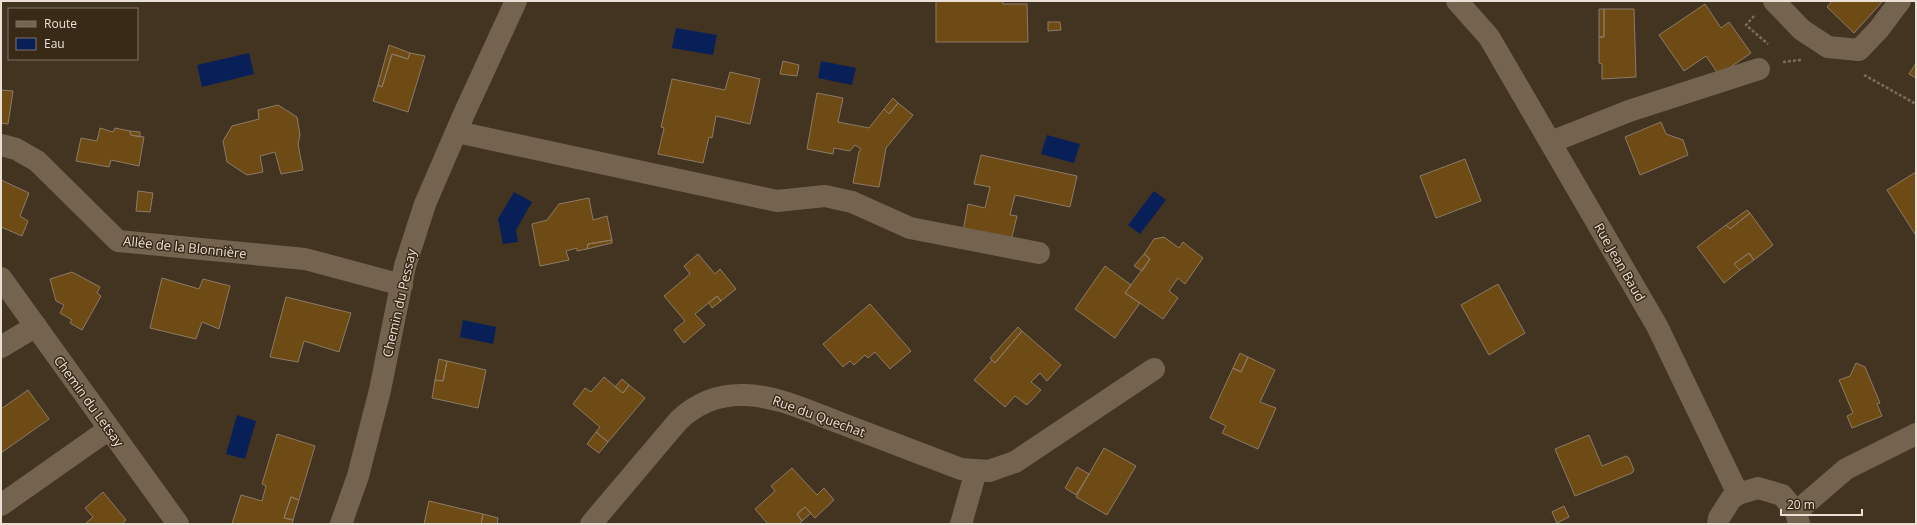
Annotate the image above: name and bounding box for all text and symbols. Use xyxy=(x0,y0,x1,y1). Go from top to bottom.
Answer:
legend xyxy=(8,8,138,60)
text: Route xyxy=(44,15,77,32)
text: Eau xyxy=(44,35,65,52)
street label: Rue Jean Baud xyxy=(1590,220,1650,304)
street label: Allée de la Blonnière xyxy=(122,232,248,262)
street label: Chemin du Pessay xyxy=(378,247,420,359)
street label: Chemin du Letsay xyxy=(50,352,128,450)
street label: Rue du Quechat xyxy=(770,391,868,441)
scale bar xyxy=(1781,491,1862,517)
text: 20 m xyxy=(1787,496,1815,513)

